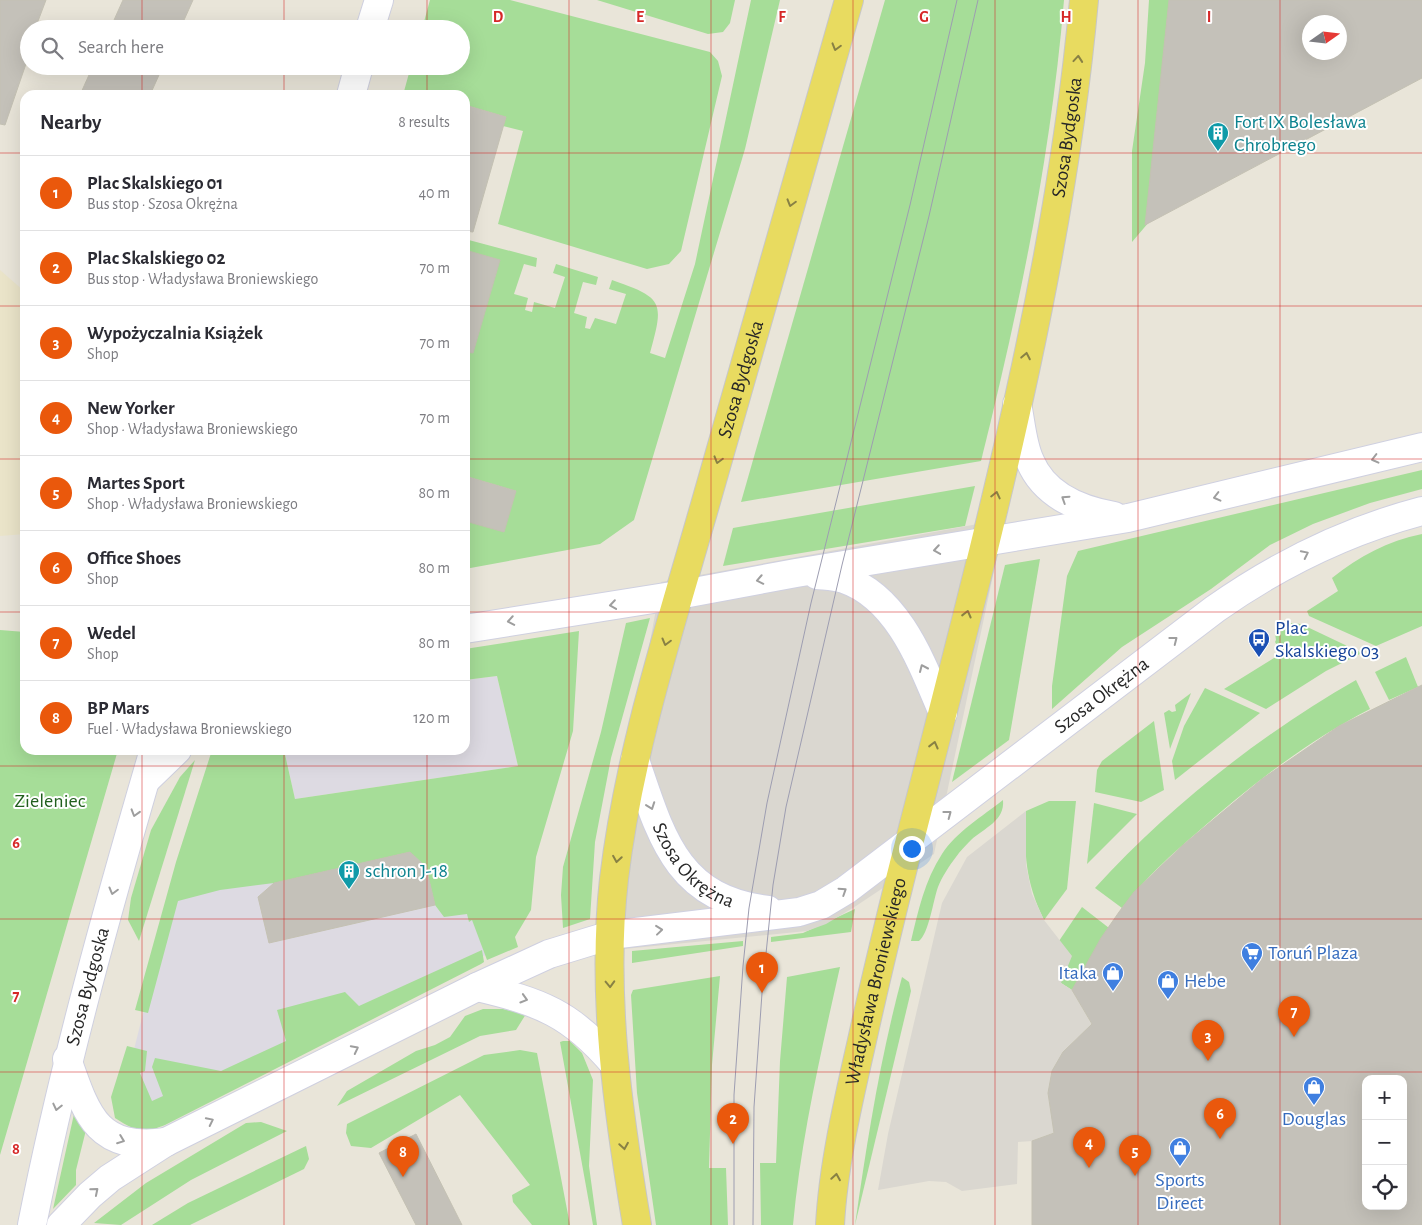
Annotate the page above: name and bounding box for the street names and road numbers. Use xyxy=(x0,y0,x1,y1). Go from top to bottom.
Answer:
street label: Szosa Bydgoska xyxy=(1048,76,1086,199)
street label: Szosa Bydgoska xyxy=(715,318,767,441)
street label: Szosa Okrężna xyxy=(1051,653,1152,737)
street label: Szosa Okrężna xyxy=(649,820,737,912)
street label: Władysława Broniewskiego xyxy=(842,876,910,1087)
street label: Szosa Bydgoska xyxy=(63,925,113,1048)

